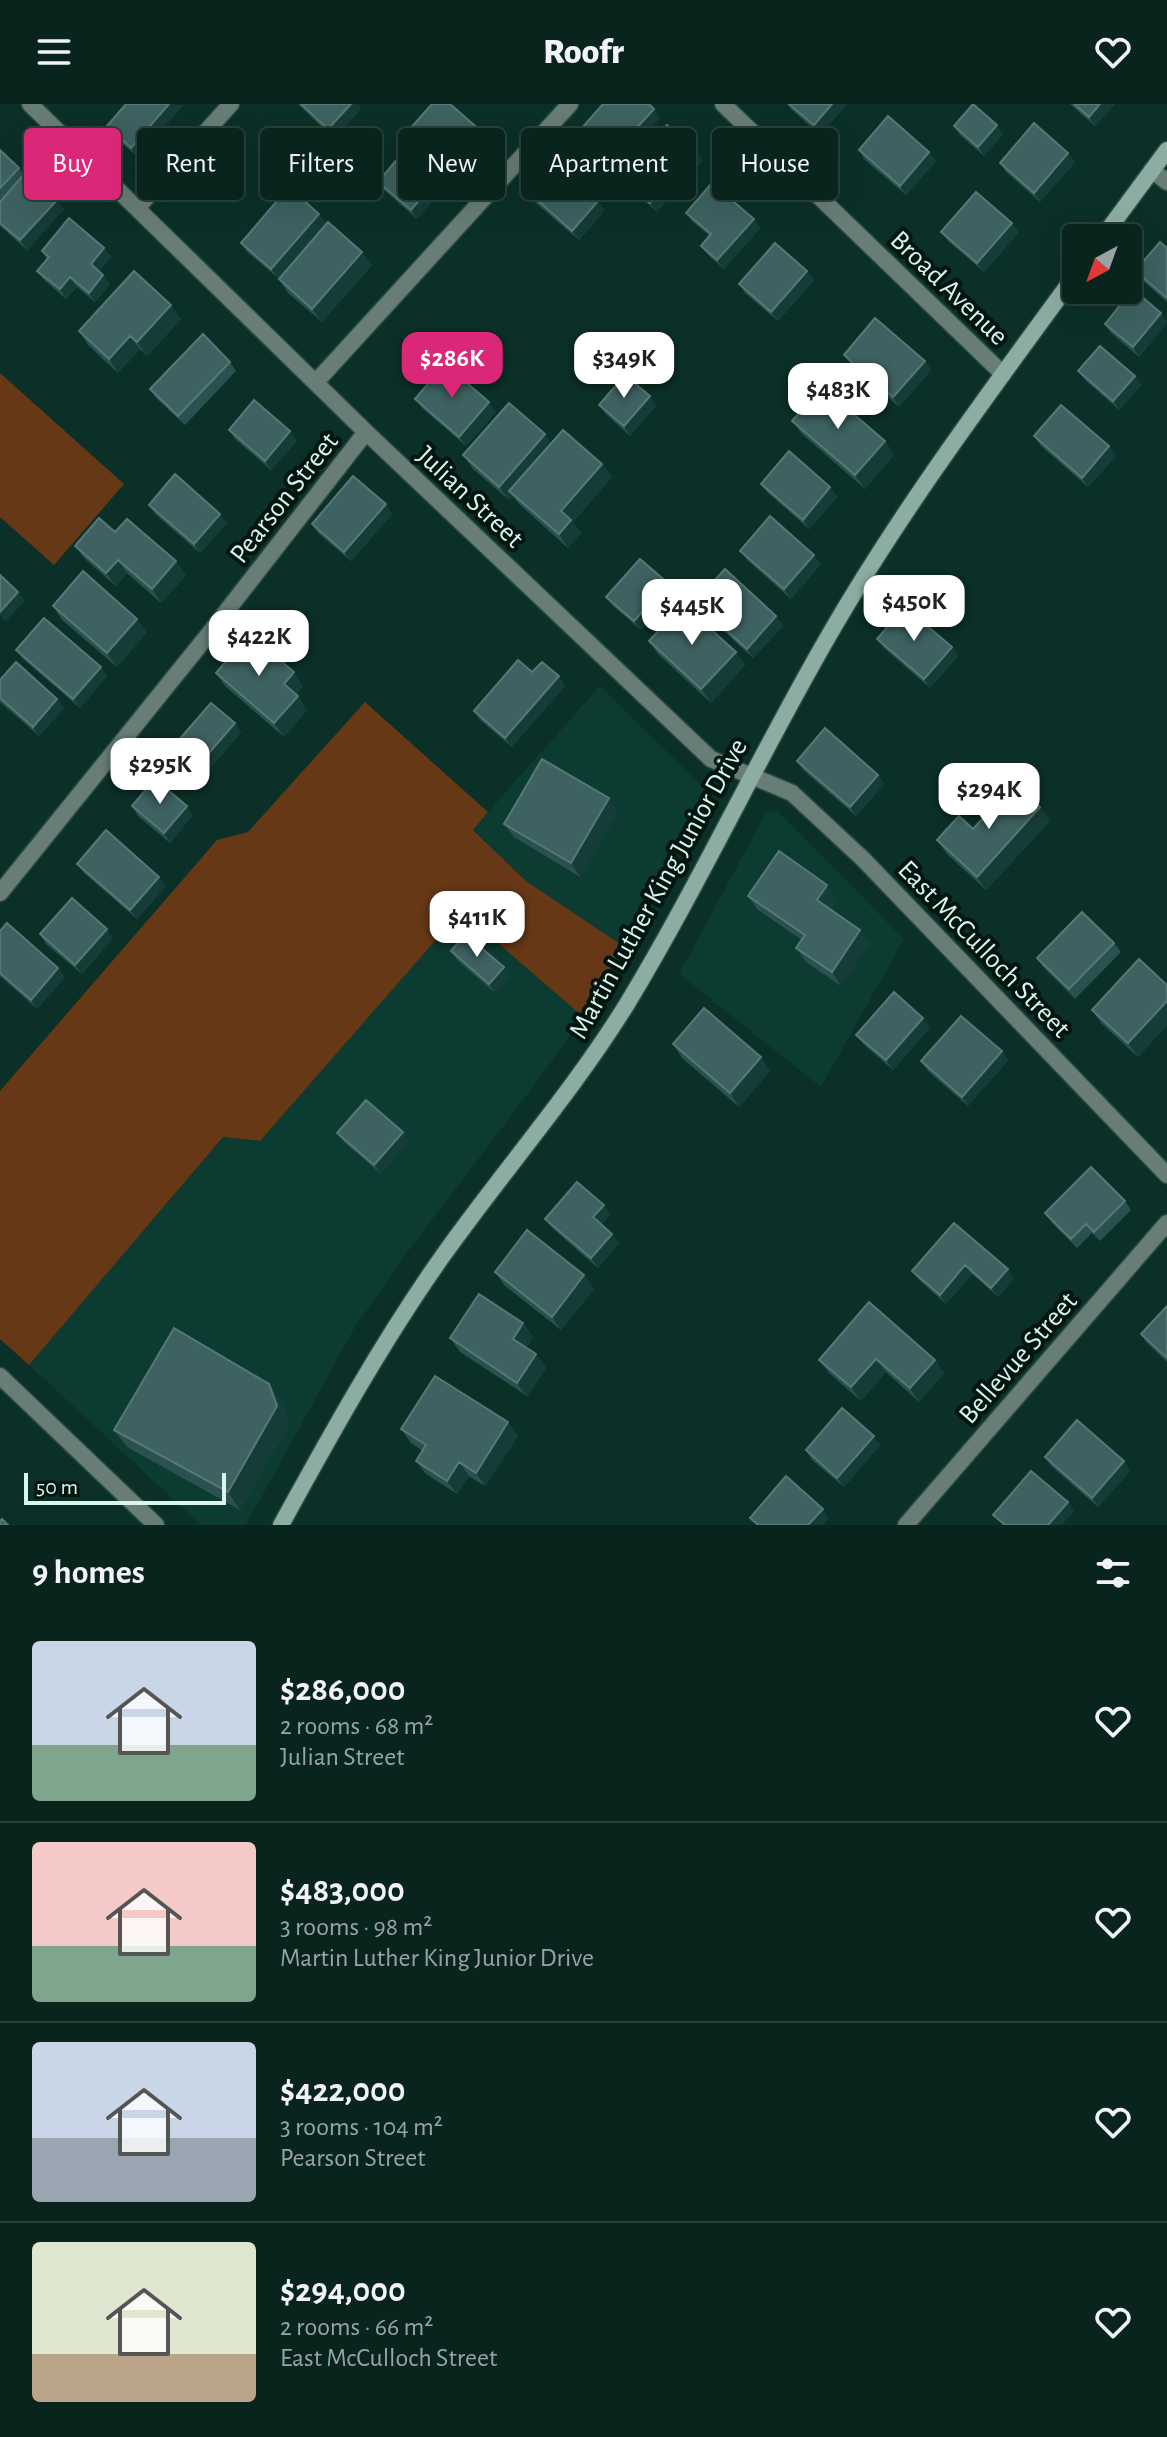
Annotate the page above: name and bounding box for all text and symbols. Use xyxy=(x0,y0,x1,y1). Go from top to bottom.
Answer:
icon: menu xyxy=(32,30,76,74)
icon: heart xyxy=(1091,30,1135,74)
text: Roofr xyxy=(543,34,624,70)
chip: Buy xyxy=(24,128,121,200)
chip: Rent xyxy=(137,128,244,200)
chip: Filters xyxy=(260,128,382,200)
chip: New xyxy=(398,128,505,200)
chip: Apartment xyxy=(521,128,696,200)
chip: House xyxy=(712,128,838,200)
north arrow xyxy=(1062,224,1142,304)
map controls xyxy=(1062,224,1142,304)
street label: Broad Avenue xyxy=(885,226,1013,351)
pin: $286K xyxy=(396,332,508,400)
pin: $349K xyxy=(568,332,680,400)
text: $286K xyxy=(420,345,484,371)
text: $349K xyxy=(592,345,656,371)
pin: $483K xyxy=(782,363,894,431)
text: $483K xyxy=(806,376,870,402)
street label: Pearson Street xyxy=(225,428,344,569)
street label: Julian Street xyxy=(411,442,528,553)
pin: $450K xyxy=(858,575,970,643)
pin: $445K xyxy=(636,579,748,647)
text: $450K xyxy=(882,588,946,614)
text: $445K xyxy=(660,592,724,618)
pin: $422K xyxy=(203,610,315,678)
text: $422K xyxy=(227,623,291,649)
street label: Martin Luther King Junior Drive xyxy=(565,734,753,1044)
pin: $295K xyxy=(104,738,216,806)
text: $295K xyxy=(129,751,191,777)
pin: $294K xyxy=(933,763,1045,831)
text: $294K xyxy=(957,776,1021,802)
street label: East McCulloch Street xyxy=(892,855,1075,1043)
pin: $411K xyxy=(421,891,533,959)
text: $411K xyxy=(448,904,506,930)
street label: Bellevue Street xyxy=(954,1287,1083,1429)
scale bar xyxy=(24,1469,226,1505)
text: 50 m xyxy=(36,1476,78,1498)
icon: filters xyxy=(1091,1551,1135,1595)
text: 9 homes xyxy=(32,1556,145,1590)
icon: home xyxy=(96,1673,192,1769)
text: $286,000 xyxy=(280,1673,405,1707)
icon: heart xyxy=(1091,1699,1135,1743)
text: 2 rooms · 68 m² xyxy=(280,1713,433,1739)
text: Julian Street xyxy=(280,1744,404,1770)
icon: home xyxy=(96,1874,192,1970)
text: $483,000 xyxy=(280,1874,405,1908)
icon: heart xyxy=(1091,1900,1135,1944)
text: 3 rooms · 98 m² xyxy=(280,1914,432,1940)
text: Martin Luther King Junior Drive xyxy=(280,1945,594,1971)
icon: home xyxy=(96,2074,192,2170)
text: $422,000 xyxy=(280,2074,405,2108)
icon: heart xyxy=(1091,2100,1135,2144)
text: 3 rooms · 104 m² xyxy=(280,2114,443,2140)
text: Pearson Street xyxy=(280,2145,426,2171)
icon: home xyxy=(96,2274,192,2370)
text: $294,000 xyxy=(280,2274,406,2308)
icon: heart xyxy=(1091,2300,1135,2344)
text: 2 rooms · 66 m² xyxy=(280,2314,433,2340)
text: East McCulloch Street xyxy=(280,2345,497,2371)

